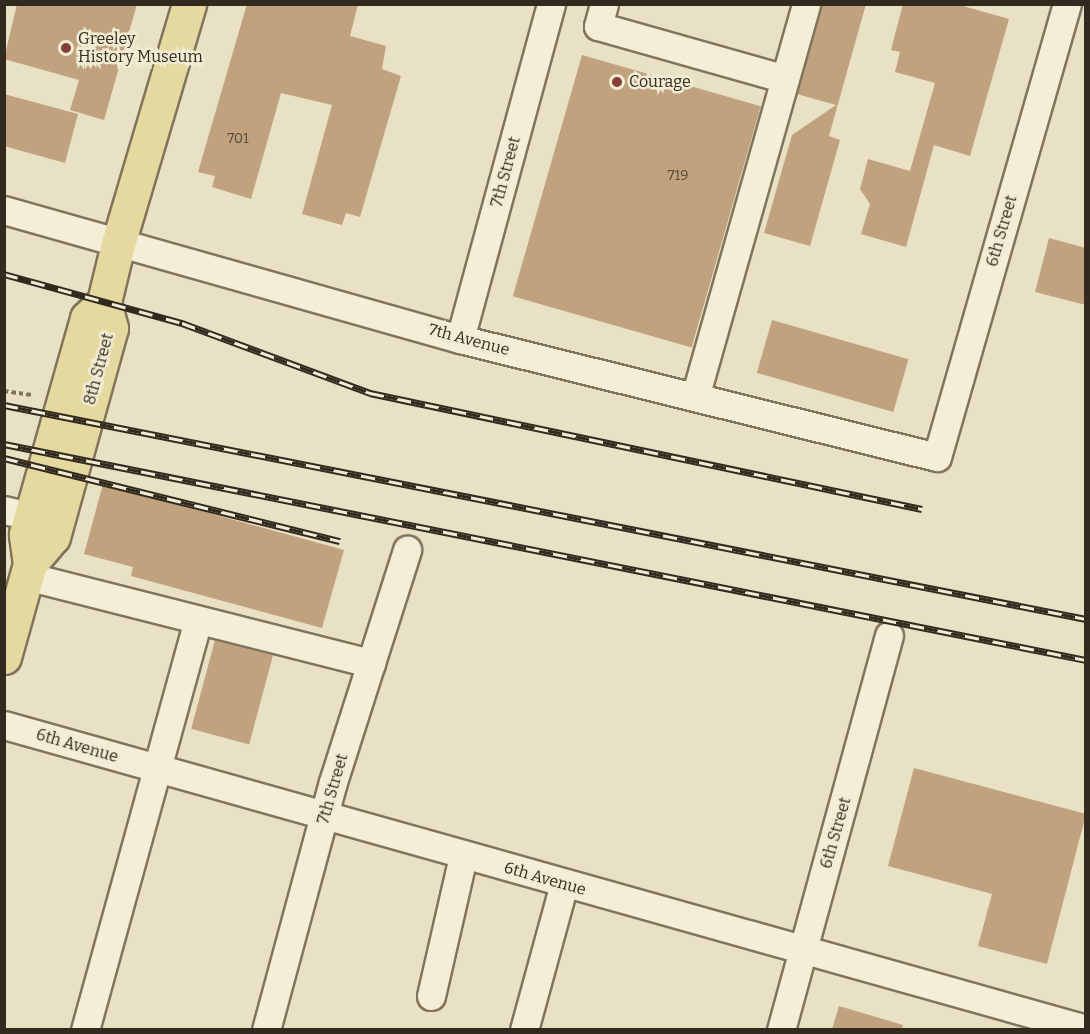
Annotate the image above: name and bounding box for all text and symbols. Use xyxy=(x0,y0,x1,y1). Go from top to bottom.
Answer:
place label: Greeley History Museum xyxy=(78,29,203,67)
marker: Greeley History Museum xyxy=(59,41,73,55)
place label: Courage xyxy=(629,72,691,92)
marker: Courage xyxy=(610,75,624,89)
house number: 701 xyxy=(227,131,249,147)
street label: 7th Street xyxy=(487,135,525,209)
house number: 719 xyxy=(667,168,689,184)
street label: 6th Street xyxy=(983,193,1021,269)
street label: 7th Avenue xyxy=(426,320,512,360)
street label: 8th Street xyxy=(80,331,118,407)
street label: 6th Avenue xyxy=(34,725,120,767)
street label: 7th Street xyxy=(314,752,352,826)
street label: 6th Street xyxy=(817,795,855,871)
street label: 6th Avenue xyxy=(502,858,588,900)

